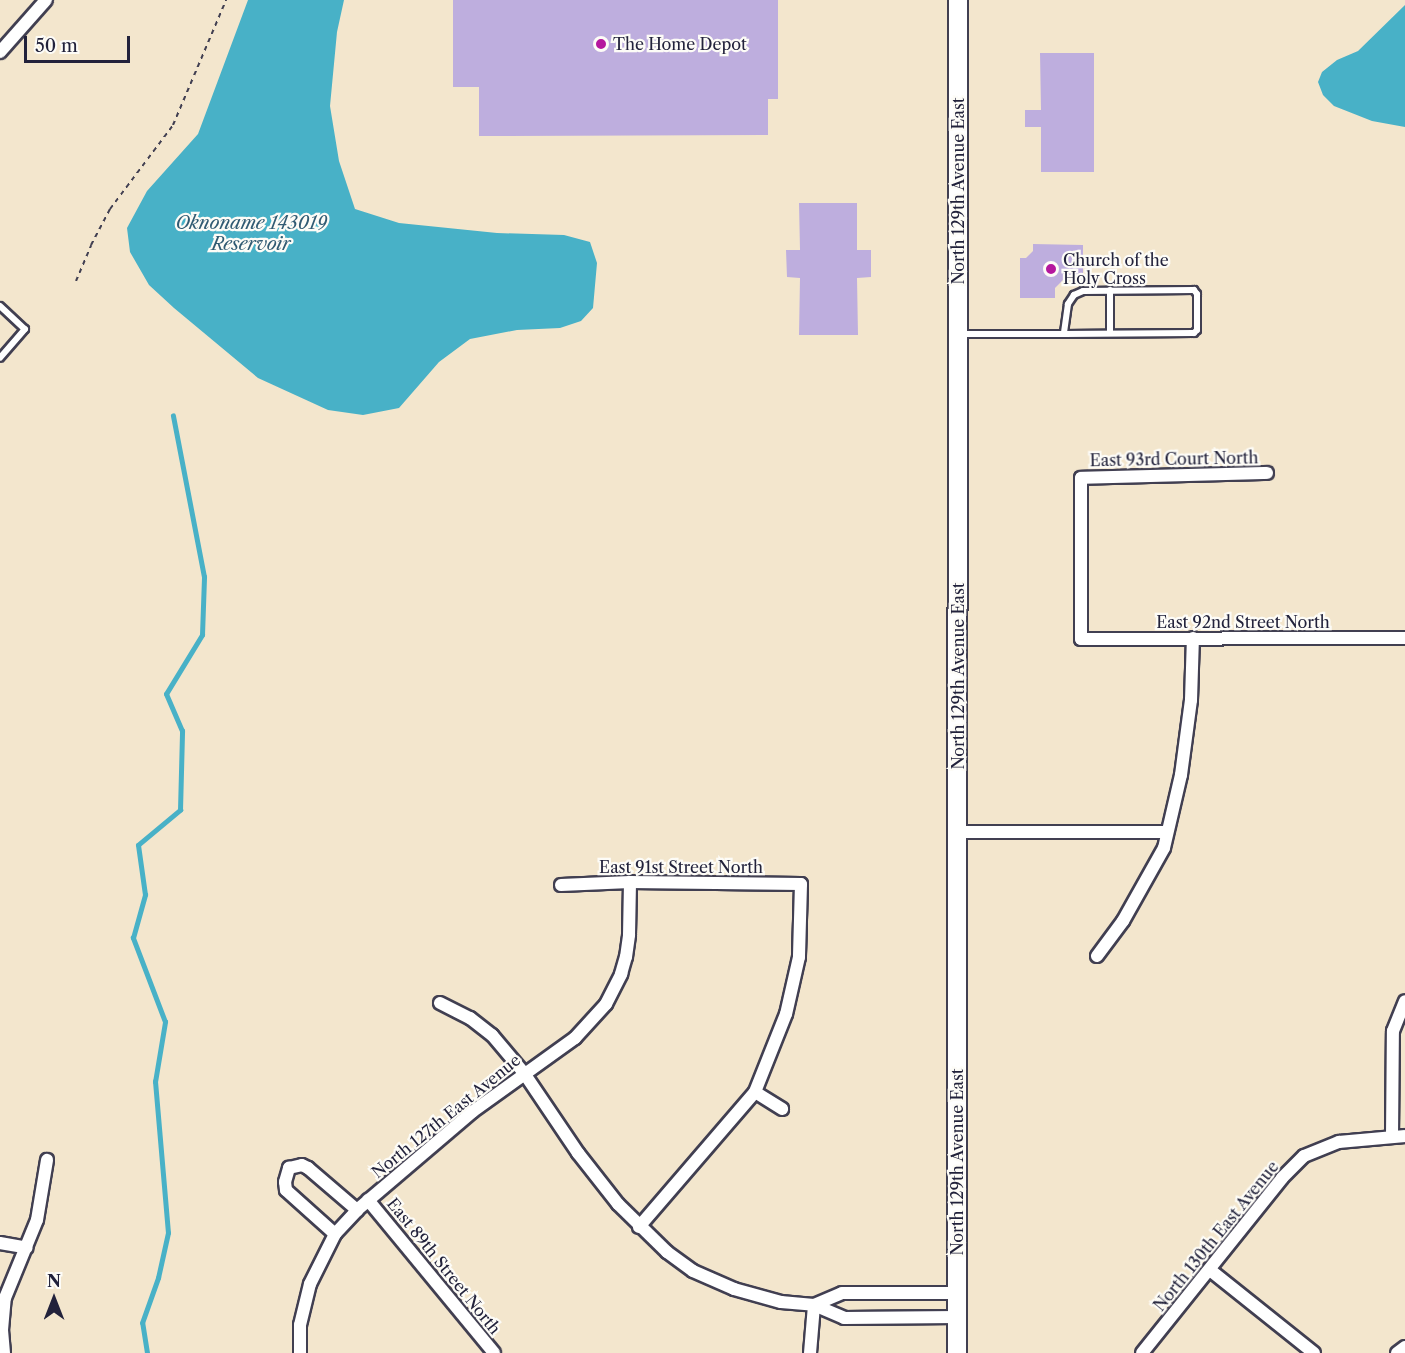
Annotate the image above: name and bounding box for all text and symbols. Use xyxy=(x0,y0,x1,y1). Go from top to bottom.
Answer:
scale bar xyxy=(27,24,134,62)
place label: The Home Depot xyxy=(613,34,747,54)
text: 50 m xyxy=(35,35,78,57)
marker: The Home Depot xyxy=(594,37,608,51)
street label: North 129th Avenue East xyxy=(948,97,968,285)
water label: Oknoname 143019 Reservoir xyxy=(175,213,327,256)
place label: Church of the Holy Cross xyxy=(1063,250,1169,288)
marker: Church of the Holy Cross xyxy=(1044,262,1058,276)
street label: East 93rd Court North xyxy=(1090,448,1258,470)
street label: North 129th Avenue East xyxy=(948,582,968,770)
street label: East 92nd Street North xyxy=(1156,612,1330,632)
street label: East 91st Street North xyxy=(599,857,763,877)
street label: North 127th East Avenue xyxy=(368,1050,524,1182)
street label: North 129th Avenue East xyxy=(947,1068,967,1256)
street label: North 130th East Avenue xyxy=(1149,1157,1283,1315)
street label: East 89th Street North xyxy=(383,1194,505,1338)
north arrow xyxy=(24,1269,84,1329)
text: N xyxy=(47,1271,61,1291)

